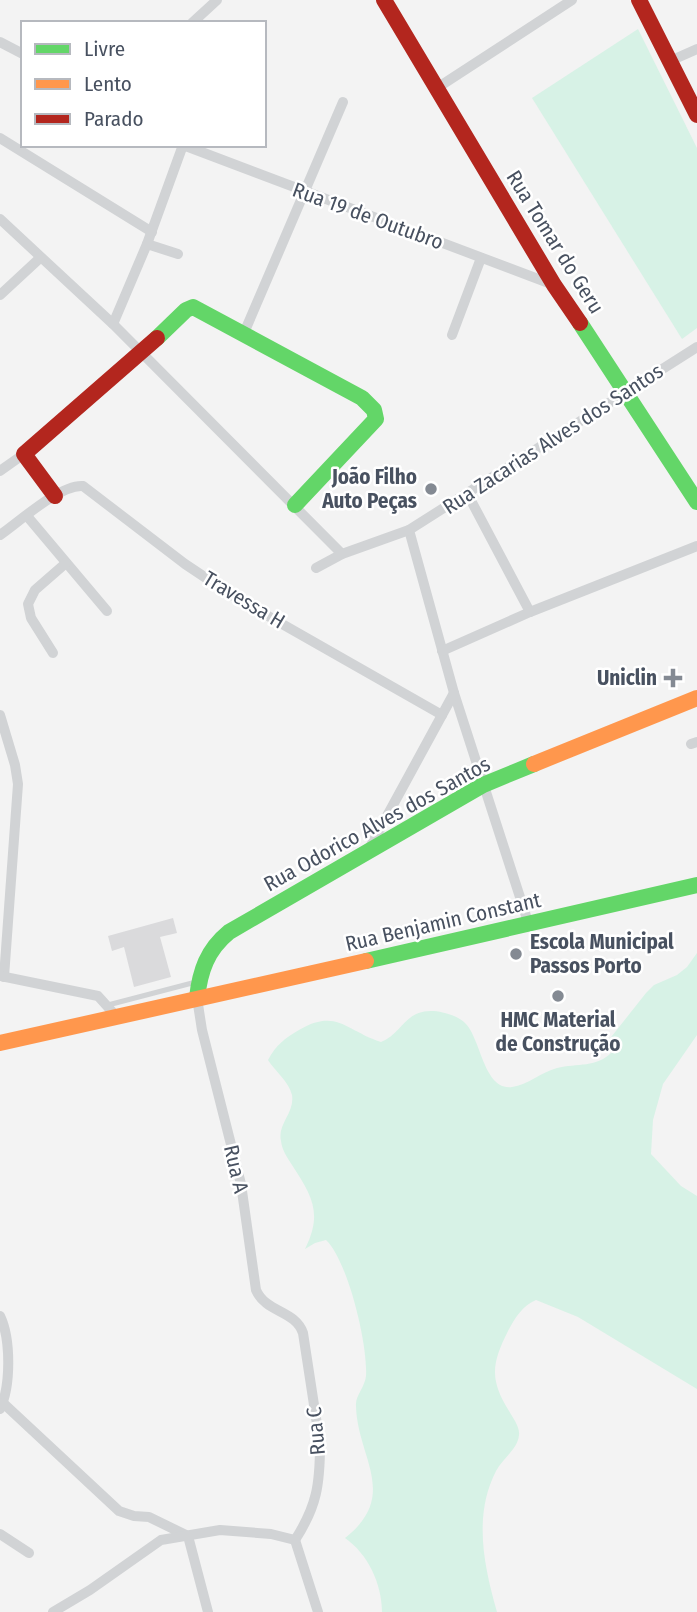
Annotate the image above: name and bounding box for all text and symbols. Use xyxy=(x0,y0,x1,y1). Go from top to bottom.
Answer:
legend xyxy=(21,21,266,147)
text: Livre xyxy=(84,36,125,62)
text: Lento xyxy=(84,71,132,97)
text: Parado xyxy=(84,106,143,132)
street label: Rua Tomar do Geru xyxy=(501,166,609,318)
street label: Rua 19 de Outubro xyxy=(289,177,447,255)
street label: Rua Zacarias Alves dos Santos xyxy=(438,358,668,520)
place label: João Filho Auto Peças xyxy=(321,464,417,514)
marker: João Filho Auto Peças xyxy=(423,481,439,497)
street label: Travessa H xyxy=(198,565,290,635)
place label: Uniclin xyxy=(597,665,657,691)
marker: Uniclin xyxy=(663,668,683,688)
street label: Rua Odorico Alves dos Santos xyxy=(259,751,495,897)
street label: Rua Benjamin Constant xyxy=(343,887,543,957)
place label: Escola Municipal Passos Porto xyxy=(530,929,674,979)
marker: Escola Municipal Passos Porto xyxy=(508,946,524,962)
marker: HMC Material de Construção xyxy=(550,988,566,1004)
place label: HMC Material de Construção xyxy=(495,1007,621,1057)
street label: Rua A xyxy=(218,1142,254,1196)
street label: Rua C xyxy=(301,1405,331,1456)

